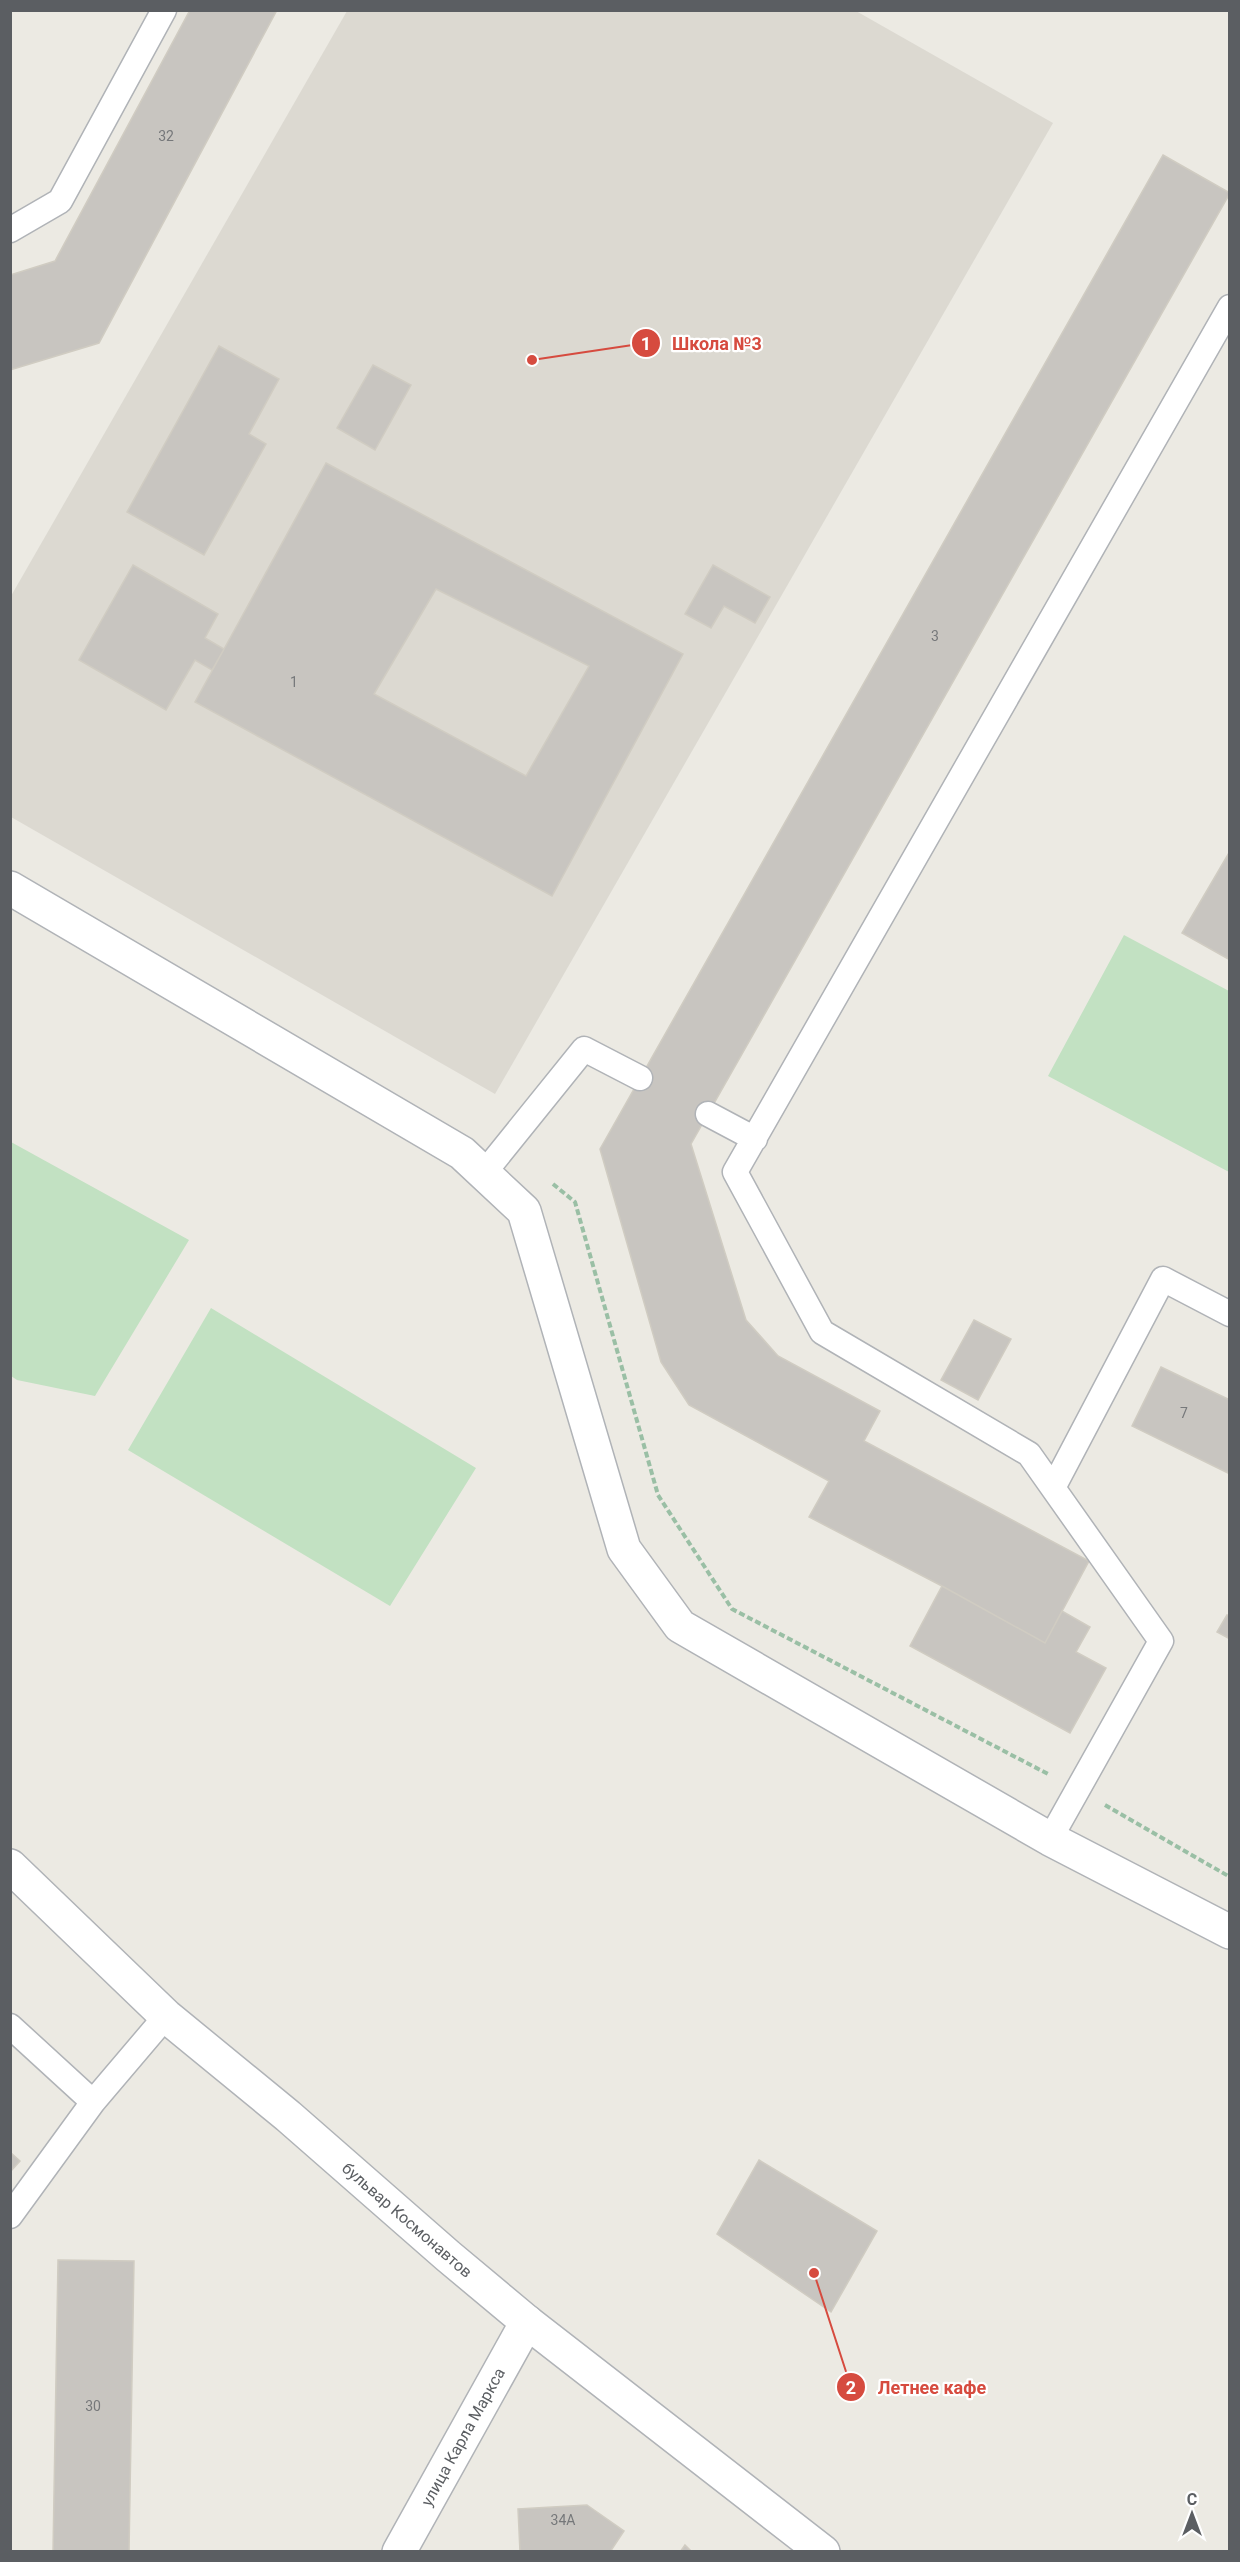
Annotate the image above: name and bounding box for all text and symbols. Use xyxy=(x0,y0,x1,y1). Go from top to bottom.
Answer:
house number: 32 xyxy=(158,128,174,144)
callout: Школа №3 xyxy=(631,325,774,361)
text: 1 xyxy=(641,333,651,354)
text: Школа №3 xyxy=(672,333,762,354)
house number: 3 xyxy=(931,628,939,644)
house number: 1 xyxy=(290,674,298,690)
house number: 7 xyxy=(1180,1405,1188,1421)
street label: бульвар Космонавтов xyxy=(338,2158,476,2282)
street label: улица Карла Маркса xyxy=(417,2365,509,2509)
callout: Летнее кафе xyxy=(836,2369,999,2405)
text: 2 xyxy=(846,2377,856,2398)
text: Летнее кафе xyxy=(878,2377,986,2398)
house number: 30 xyxy=(85,2398,101,2414)
north arrow xyxy=(1162,2484,1222,2544)
text: С xyxy=(1187,2490,1197,2509)
house number: 34А xyxy=(551,2512,575,2528)

